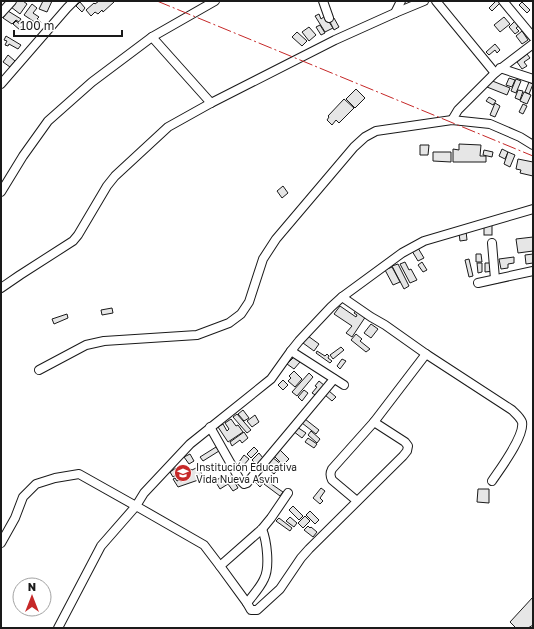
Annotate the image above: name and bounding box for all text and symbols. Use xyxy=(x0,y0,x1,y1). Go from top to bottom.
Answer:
scale bar xyxy=(14,12,122,38)
text: 100 m xyxy=(20,18,54,33)
place label: Institución Educativa Vida Nueva Asvin xyxy=(196,461,297,485)
school or university icon: Institución Educativa Vida Nueva Asvin xyxy=(173,463,193,483)
north arrow xyxy=(12,577,52,617)
text: N xyxy=(28,580,36,593)

